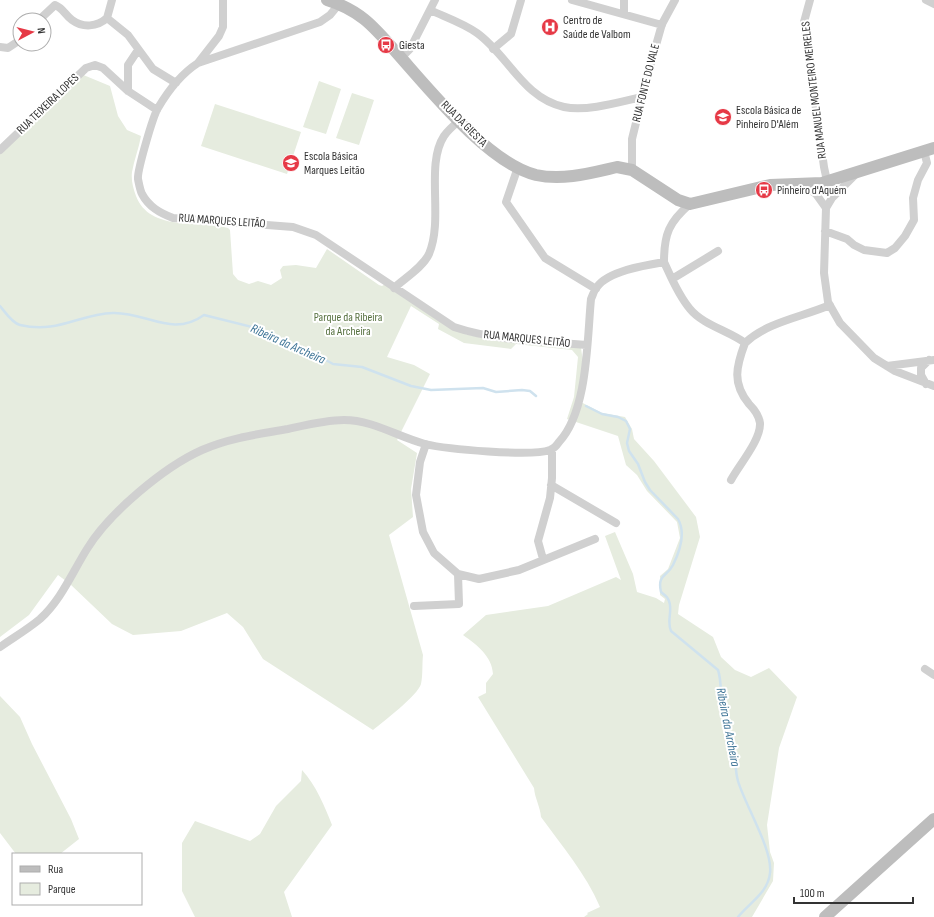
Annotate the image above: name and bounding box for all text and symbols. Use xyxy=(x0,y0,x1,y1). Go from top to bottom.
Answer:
north arrow xyxy=(12,12,52,52)
place label: Centro de Saúde de Valbom xyxy=(563,13,631,42)
hospital icon: Centro de Saúde de Valbom xyxy=(540,17,560,37)
street label: RUA MANUEL MONTEIRO MEIRELES xyxy=(798,21,830,159)
text: N xyxy=(35,27,48,35)
bus stop icon: Giesta xyxy=(376,35,396,55)
place label: Giesta xyxy=(399,38,425,53)
street label: RUA FONTE DO VALE xyxy=(629,42,663,124)
street label: RUA TEIXEIRA LOPES xyxy=(14,71,82,137)
street label: RUA DA GIESTA xyxy=(438,98,491,151)
place label: Escola Básica de Pinheiro D'Além xyxy=(736,103,801,132)
school or university icon: Escola Básica de Pinheiro D'Além xyxy=(713,107,733,127)
place label: Escola Básica Marques Leitão xyxy=(304,149,365,178)
school or university icon: Escola Básica Marques Leitão xyxy=(281,153,301,173)
bus stop icon: Pinheiro d'Aquém xyxy=(754,180,774,200)
place label: Pinheiro d'Aquém xyxy=(777,183,847,198)
street label: RUA MARQUES LEITÃO xyxy=(178,210,266,232)
park label: Parque da Ribeira da Archeira xyxy=(314,310,383,339)
water label: Ribeira da Archeira xyxy=(248,320,329,368)
street label: RUA MARQUES LEITÃO xyxy=(483,327,571,351)
water label: Ribeira da Archeira xyxy=(712,686,744,769)
legend xyxy=(12,853,142,905)
text: Rua xyxy=(48,862,64,877)
scale bar xyxy=(794,879,913,905)
text: Parque xyxy=(48,882,76,897)
text: 100 m xyxy=(800,886,825,901)

